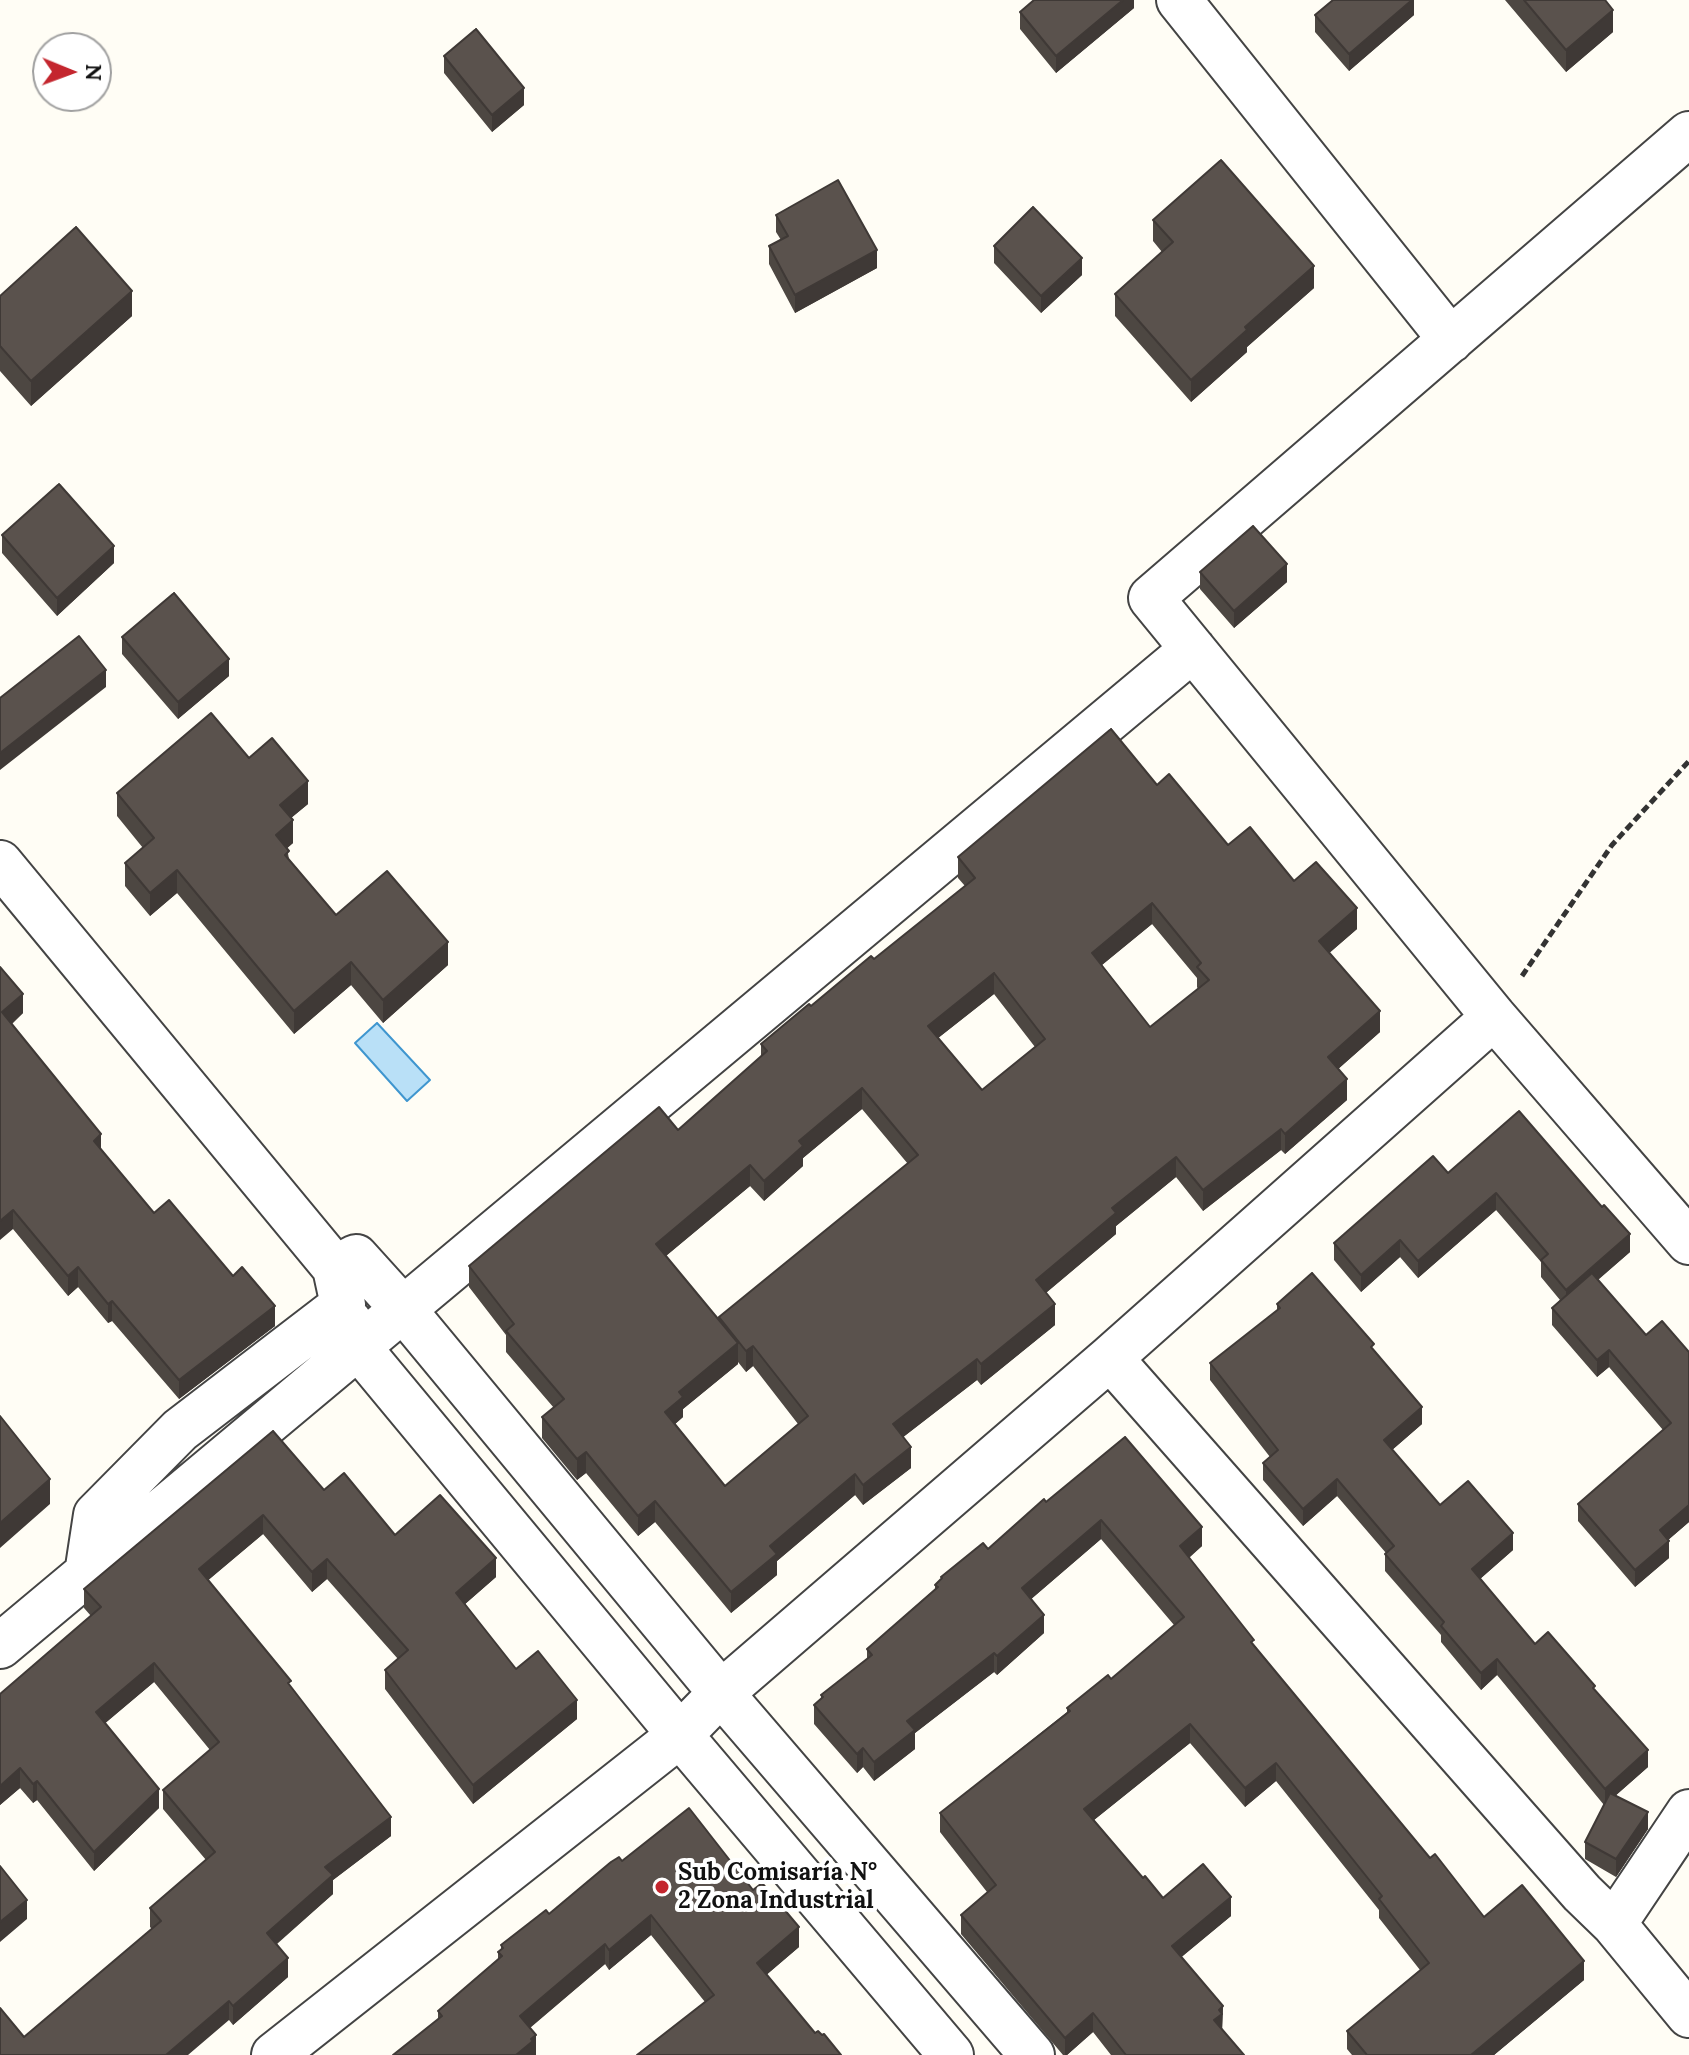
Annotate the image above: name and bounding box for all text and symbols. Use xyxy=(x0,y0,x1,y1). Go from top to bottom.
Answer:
north arrow xyxy=(32,32,112,112)
text: N xyxy=(80,64,108,81)
place label: Sub Comisaría N° 2 Zona Industrial xyxy=(678,1859,877,1915)
marker: Sub Comisaría N° 2 Zona Industrial xyxy=(653,1878,671,1896)

